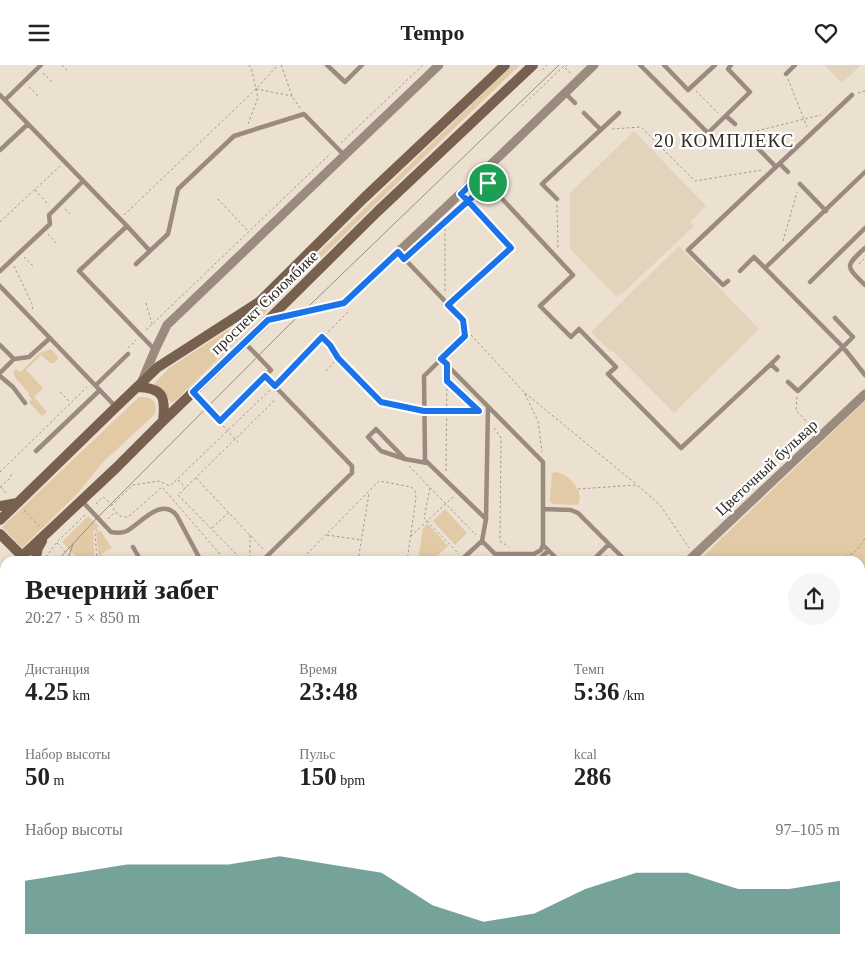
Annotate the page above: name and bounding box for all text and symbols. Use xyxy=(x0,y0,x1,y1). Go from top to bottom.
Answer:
icon: menu xyxy=(25,19,53,47)
icon: heart xyxy=(812,19,840,47)
text: Tempo xyxy=(401,20,464,45)
district label: 20 КОМПЛЕКС xyxy=(654,130,794,151)
pin xyxy=(467,162,509,204)
icon: arrive xyxy=(474,169,502,197)
street label: проспект Сююмбике xyxy=(207,247,322,358)
street label: Цветочный бульвар xyxy=(712,416,821,520)
button: share xyxy=(788,573,840,625)
text: Вечерний забег xyxy=(25,574,219,605)
text: 20:27 · 5 × 850 m xyxy=(25,609,140,626)
text: Дистанция xyxy=(25,662,90,677)
text: Время xyxy=(299,662,337,677)
text: Темп xyxy=(574,662,604,677)
text: 4.25 xyxy=(25,678,69,705)
text: 23:48 xyxy=(299,678,358,705)
text: 5:36 xyxy=(574,678,619,705)
text: km xyxy=(69,688,90,703)
text: /km xyxy=(619,688,645,703)
text: Набор высоты xyxy=(25,747,111,762)
text: Пульс xyxy=(299,747,335,762)
text: kcal xyxy=(574,747,597,762)
text: 50 xyxy=(25,763,50,790)
text: 150 xyxy=(299,763,337,790)
text: 286 xyxy=(574,763,611,790)
text: m xyxy=(50,773,64,788)
text: bpm xyxy=(337,773,365,788)
text: Набор высоты xyxy=(25,821,123,838)
text: 97–105 m xyxy=(776,821,840,838)

